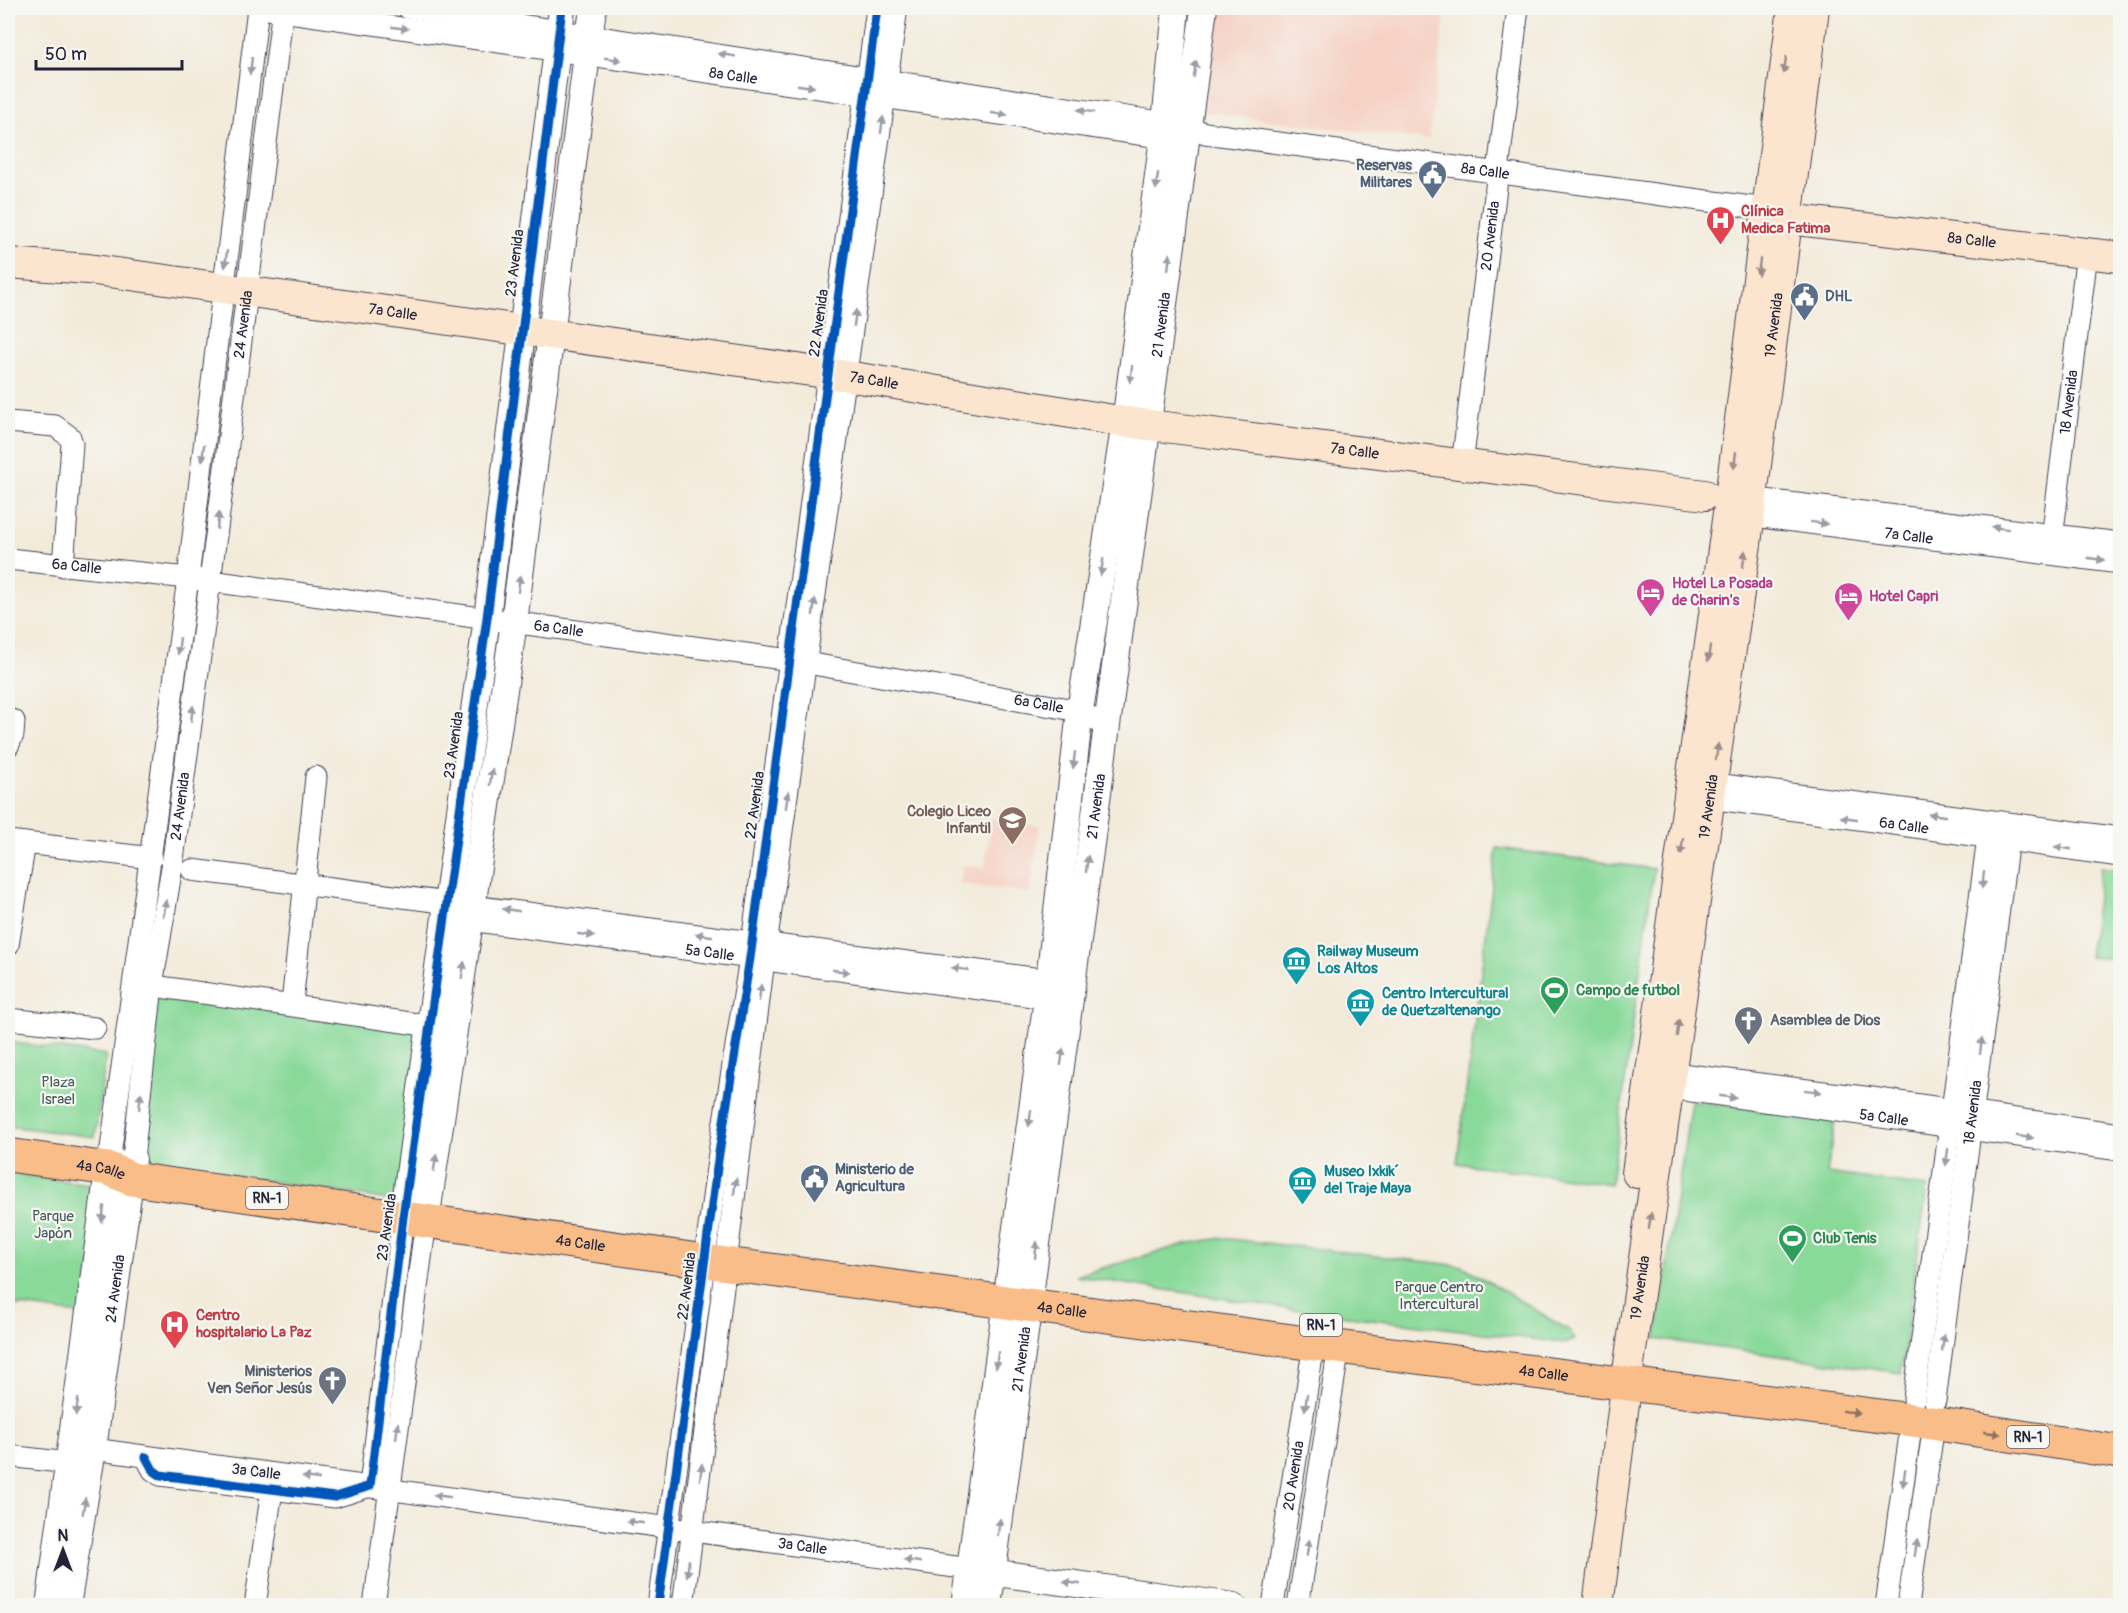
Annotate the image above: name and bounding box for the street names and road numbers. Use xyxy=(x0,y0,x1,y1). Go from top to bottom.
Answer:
street label: 8a Calle xyxy=(708,63,759,89)
street label: 8a Calle xyxy=(1460,158,1511,184)
street label: 20 Avenida xyxy=(1476,200,1504,272)
street label: 23 Avenida xyxy=(501,228,529,298)
street label: 8a Calle xyxy=(1947,228,1998,252)
street label: 22 Avenida xyxy=(805,288,833,358)
street label: 24 Avenida xyxy=(229,289,257,360)
street label: 21 Avenida xyxy=(1147,291,1175,359)
street label: 19 Avenida xyxy=(1760,292,1787,359)
street label: 7a Calle xyxy=(367,299,419,325)
street label: 7a Calle xyxy=(848,367,900,394)
street label: 18 Avenida xyxy=(2055,369,2082,435)
street label: 7a Calle xyxy=(1329,438,1381,463)
street label: 7a Calle xyxy=(1883,523,1935,548)
street label: 6a Calle xyxy=(51,554,103,578)
street label: 6a Calle xyxy=(533,616,585,641)
street label: 6a Calle xyxy=(1012,690,1065,717)
street label: 23 Avenida xyxy=(440,710,468,780)
street label: 22 Avenida xyxy=(741,770,769,840)
street label: 24 Avenida xyxy=(166,771,194,842)
street label: 21 Avenida xyxy=(1082,772,1110,840)
street label: 19 Avenida xyxy=(1695,773,1723,840)
street label: 6a Calle xyxy=(1878,813,1931,838)
street label: 5a Calle xyxy=(684,940,736,965)
street label: 18 Avenida xyxy=(1959,1079,1986,1146)
street label: 5a Calle xyxy=(1858,1105,1910,1130)
street label: 4a Calle xyxy=(75,1155,129,1185)
road number: RN-1 xyxy=(246,1187,288,1209)
street label: 23 Avenida xyxy=(373,1192,401,1262)
street label: 4a Calle xyxy=(554,1230,607,1256)
street label: 22 Avenida xyxy=(673,1251,701,1321)
street label: 24 Avenida xyxy=(101,1253,129,1324)
street label: 19 Avenida xyxy=(1626,1254,1654,1321)
street label: 4a Calle xyxy=(1036,1297,1088,1323)
road number: RN-1 xyxy=(1300,1314,1342,1336)
street label: 21 Avenida xyxy=(1008,1325,1035,1393)
street label: 4a Calle xyxy=(1518,1361,1570,1386)
road number: RN-1 xyxy=(2007,1426,2049,1448)
street label: 20 Avenida xyxy=(1279,1439,1308,1512)
street label: 3a Calle xyxy=(230,1460,282,1485)
street label: 3a Calle xyxy=(777,1533,829,1559)

